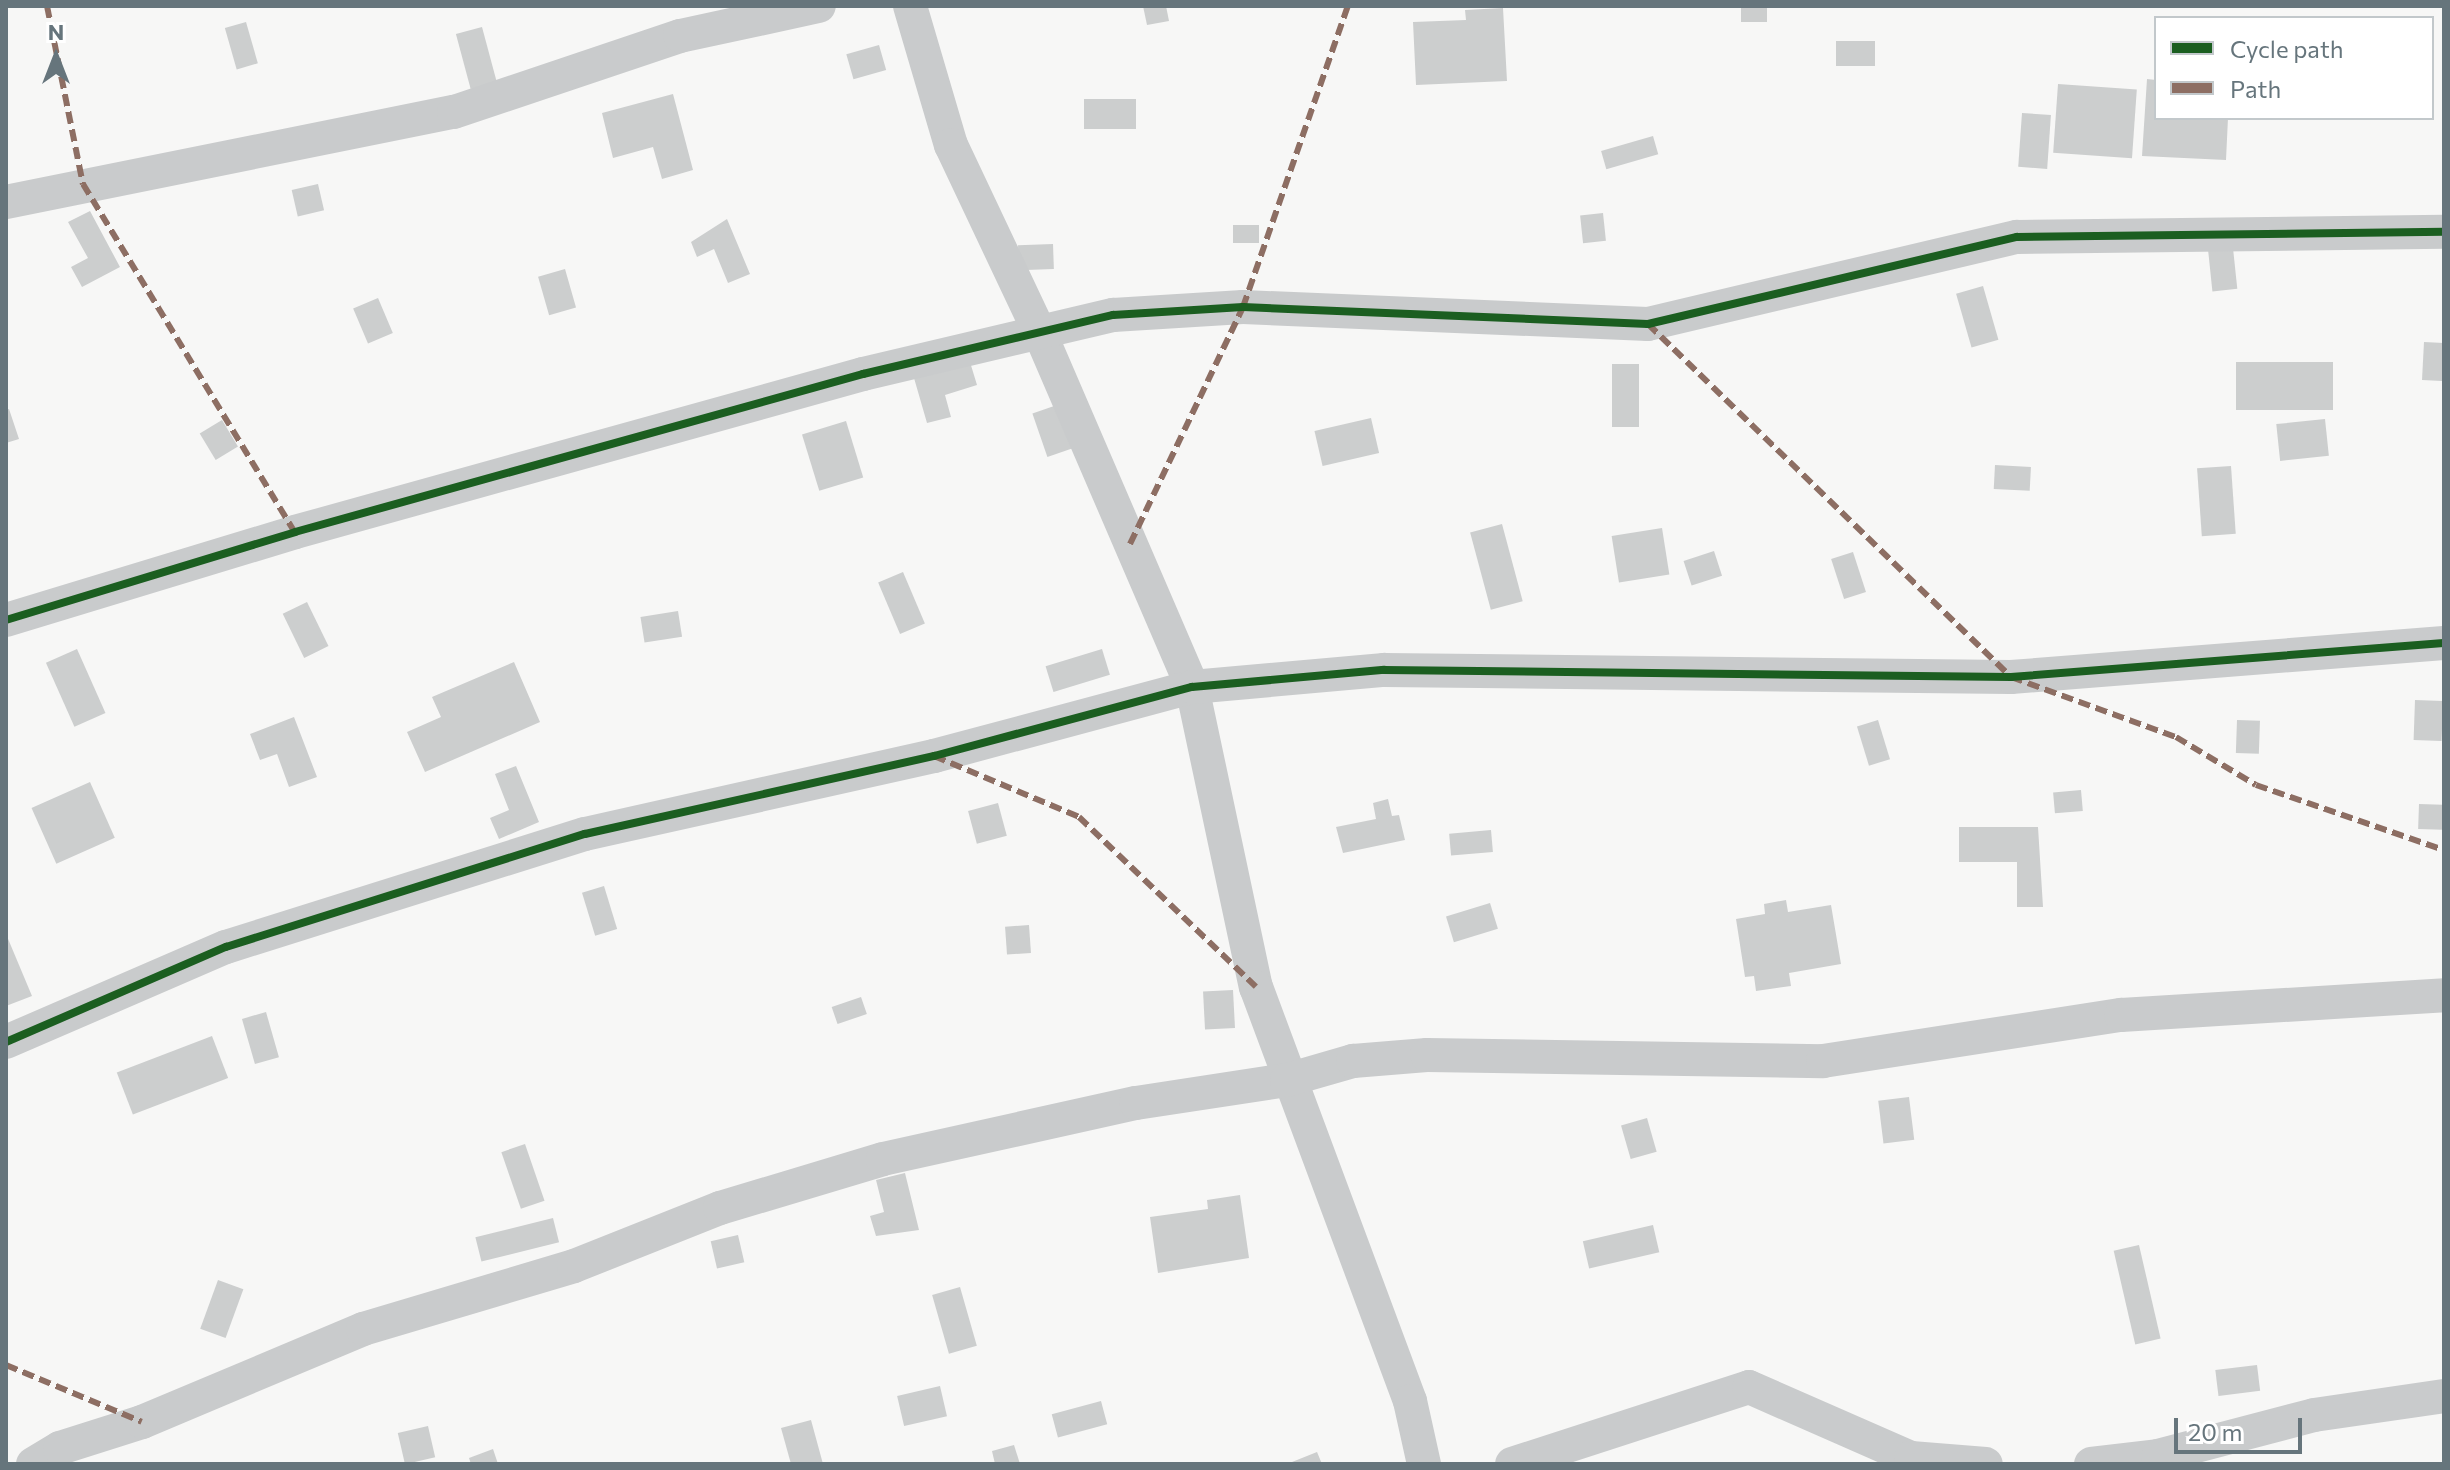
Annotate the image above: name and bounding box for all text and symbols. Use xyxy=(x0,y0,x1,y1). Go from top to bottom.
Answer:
north arrow xyxy=(16,16,96,96)
legend xyxy=(2154,16,2434,120)
text: N xyxy=(48,18,64,45)
text: Cycle path xyxy=(2230,34,2344,63)
text: Path xyxy=(2230,74,2281,103)
scale bar xyxy=(2178,1402,2306,1452)
text: 20 m xyxy=(2188,1417,2242,1446)

